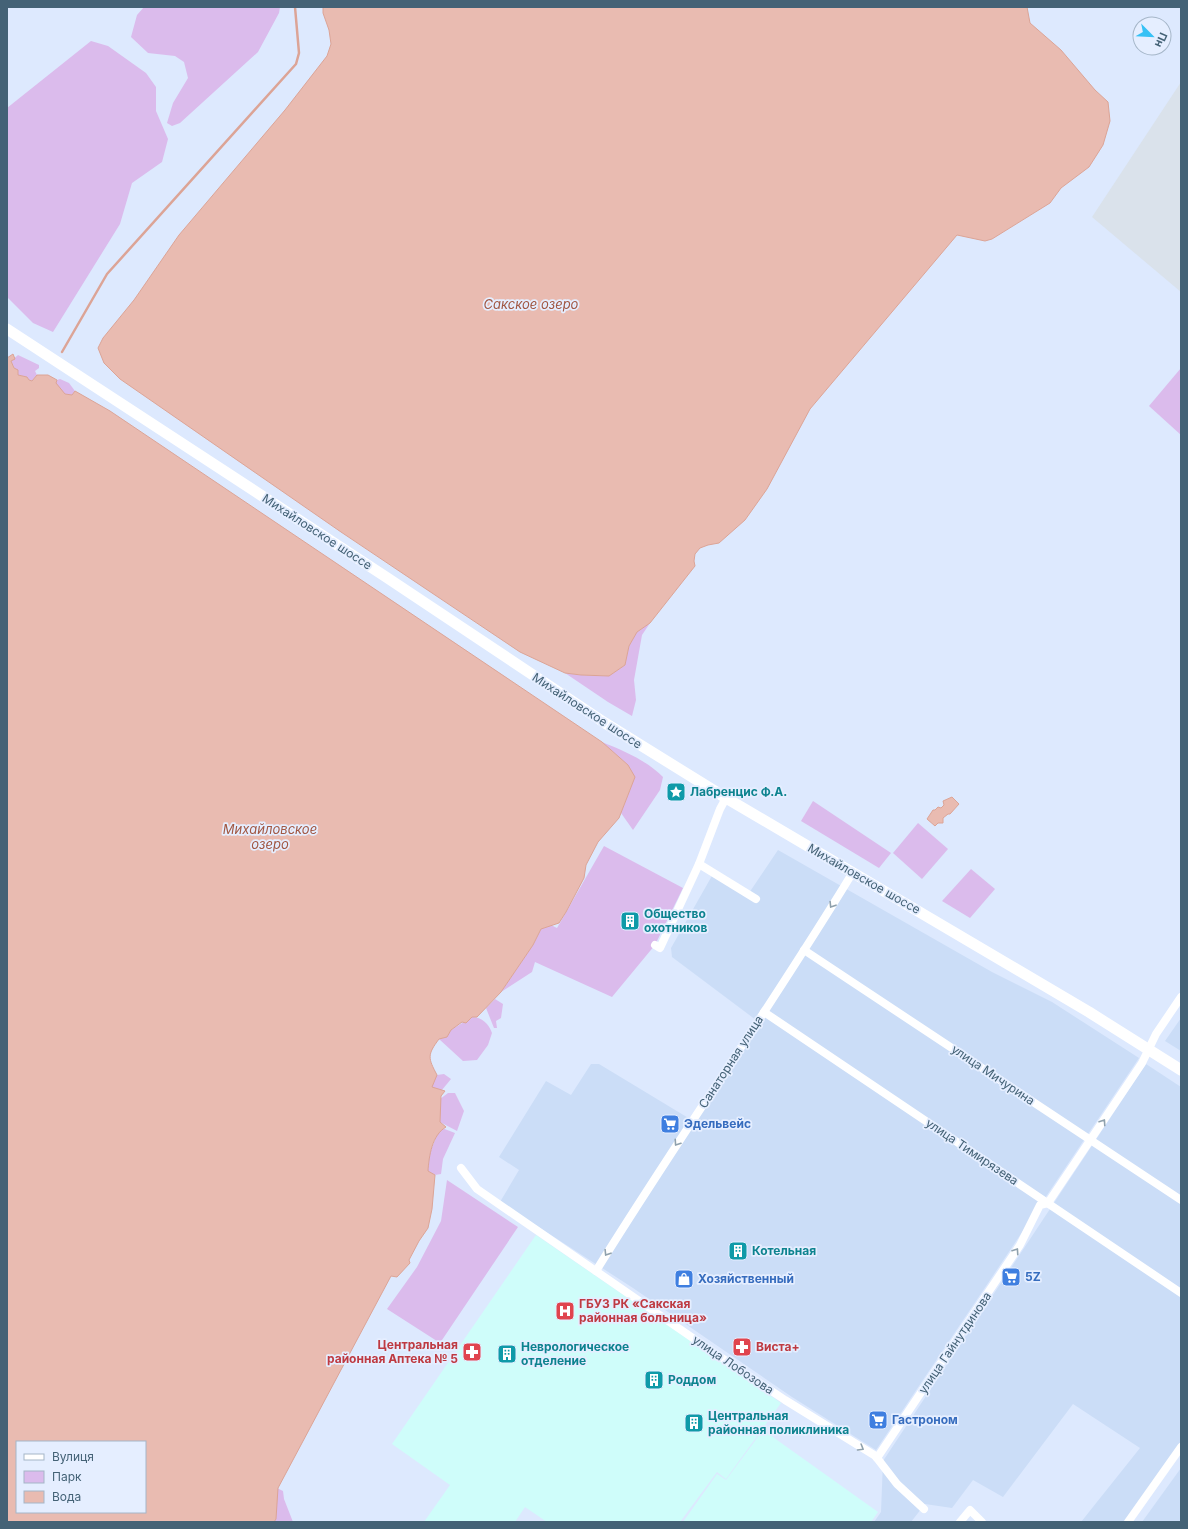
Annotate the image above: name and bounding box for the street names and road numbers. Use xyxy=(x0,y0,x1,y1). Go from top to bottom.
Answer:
street label: Михайловское шоссе xyxy=(260,491,375,573)
street label: Михайловское шоссе xyxy=(530,670,645,752)
street label: Михайловское шоссе xyxy=(805,840,923,917)
street label: Санаторная улица xyxy=(695,1013,766,1111)
street label: улица Мичурина xyxy=(949,1041,1038,1108)
street label: улица Тимирязева xyxy=(923,1115,1021,1188)
street label: улица Гайнутдинова xyxy=(915,1289,994,1396)
street label: улица Лобозова xyxy=(690,1332,777,1397)

